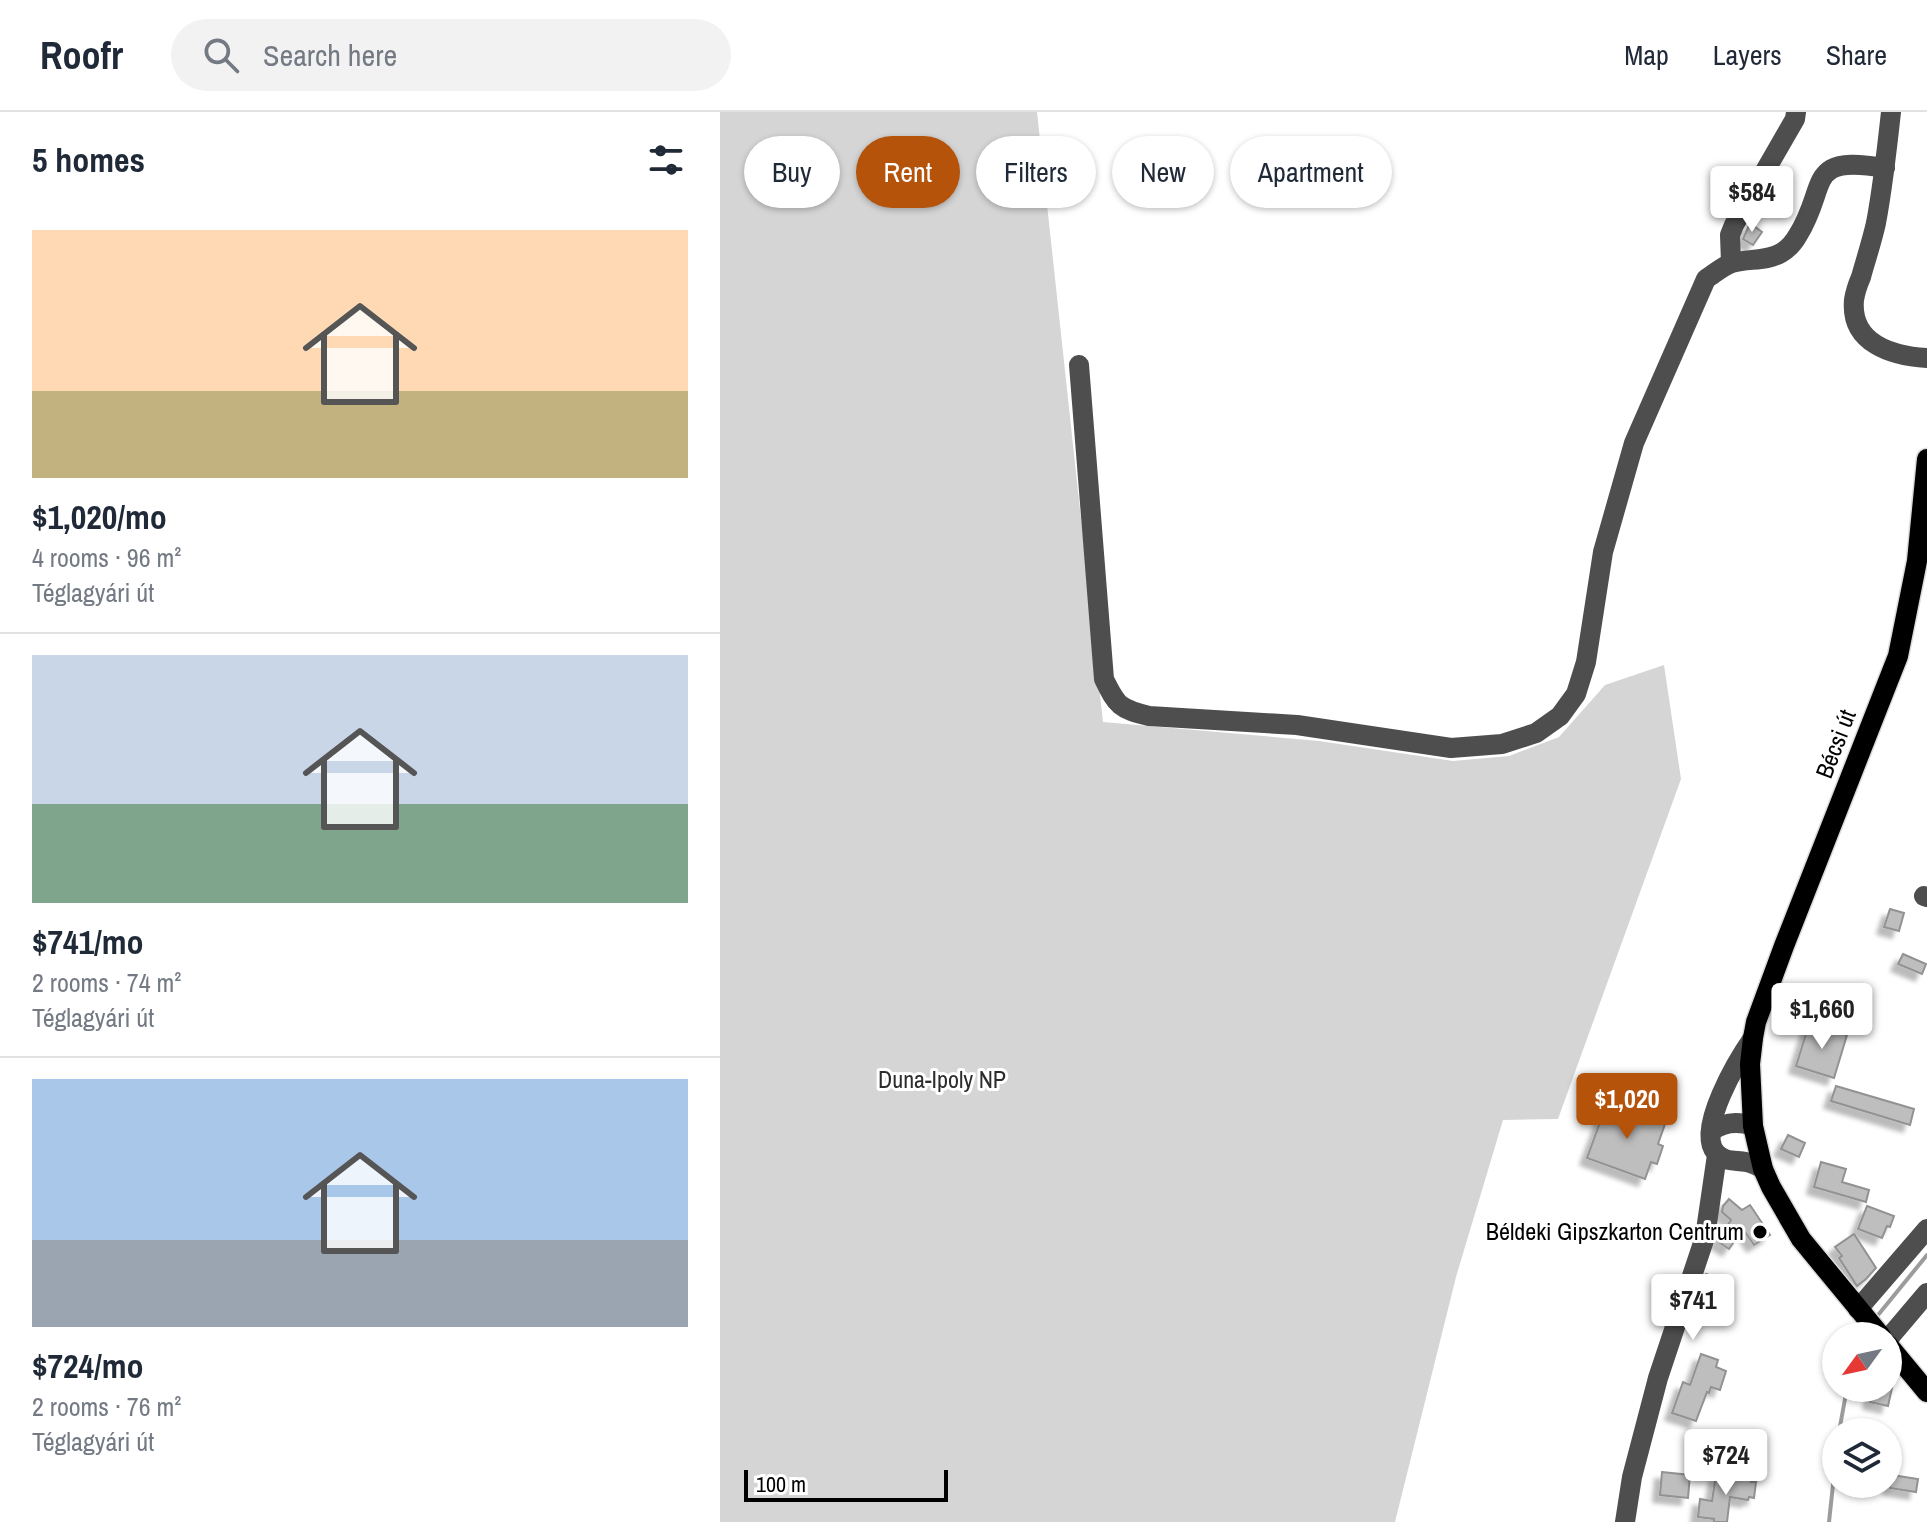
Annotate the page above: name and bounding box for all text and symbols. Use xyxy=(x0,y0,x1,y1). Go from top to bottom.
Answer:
search box xyxy=(171,19,731,91)
text: Roofr xyxy=(40,30,123,81)
icon: search xyxy=(199,33,243,77)
text: Search here xyxy=(263,35,397,75)
text: Map xyxy=(1624,36,1669,74)
text: Layers xyxy=(1713,36,1782,74)
text: Share xyxy=(1826,36,1887,74)
chip: Buy xyxy=(744,136,840,208)
chip: Rent xyxy=(856,136,960,208)
chip: Filters xyxy=(976,136,1096,208)
chip: New xyxy=(1112,136,1214,208)
chip: Apartment xyxy=(1230,136,1392,208)
text: 5 homes xyxy=(32,137,145,183)
icon: filters xyxy=(644,138,688,182)
pin: $584 xyxy=(1705,166,1799,234)
text: $584 xyxy=(1728,174,1776,209)
icon: home xyxy=(288,282,432,426)
text: $1,020/mo xyxy=(32,494,167,540)
text: 4 rooms · 96 m² xyxy=(32,540,181,575)
text: Téglagyári út xyxy=(32,575,154,610)
street label: Bécsi út xyxy=(1807,704,1863,783)
icon: home xyxy=(288,707,432,851)
text: $741/mo xyxy=(32,919,144,965)
text: 2 rooms · 74 m² xyxy=(32,965,181,1000)
pin: $1,660 xyxy=(1757,983,1887,1051)
text: $1,660 xyxy=(1789,991,1855,1026)
text: Téglagyári út xyxy=(32,1000,154,1035)
park label: Duna-Ipoly NP xyxy=(878,1063,1006,1095)
pin: $1,020 xyxy=(1562,1073,1692,1141)
text: $1,020 xyxy=(1594,1081,1660,1116)
icon: home xyxy=(288,1131,432,1275)
place label: Béldeki Gipszkarton Centrum xyxy=(1486,1215,1744,1247)
marker: Béldeki Gipszkarton Centrum xyxy=(1751,1223,1769,1241)
pin: $741 xyxy=(1646,1274,1740,1342)
text: $741 xyxy=(1669,1282,1717,1317)
north arrow xyxy=(1822,1322,1902,1402)
map controls xyxy=(1822,1322,1902,1498)
text: $724/mo xyxy=(32,1343,144,1389)
text: 2 rooms · 76 m² xyxy=(32,1389,181,1424)
button: layers xyxy=(1822,1418,1902,1498)
text: Téglagyári út xyxy=(32,1424,154,1459)
pin: $724 xyxy=(1679,1429,1773,1497)
text: $724 xyxy=(1702,1437,1750,1472)
scale bar xyxy=(744,1466,948,1502)
text: 100 m xyxy=(756,1469,806,1499)

